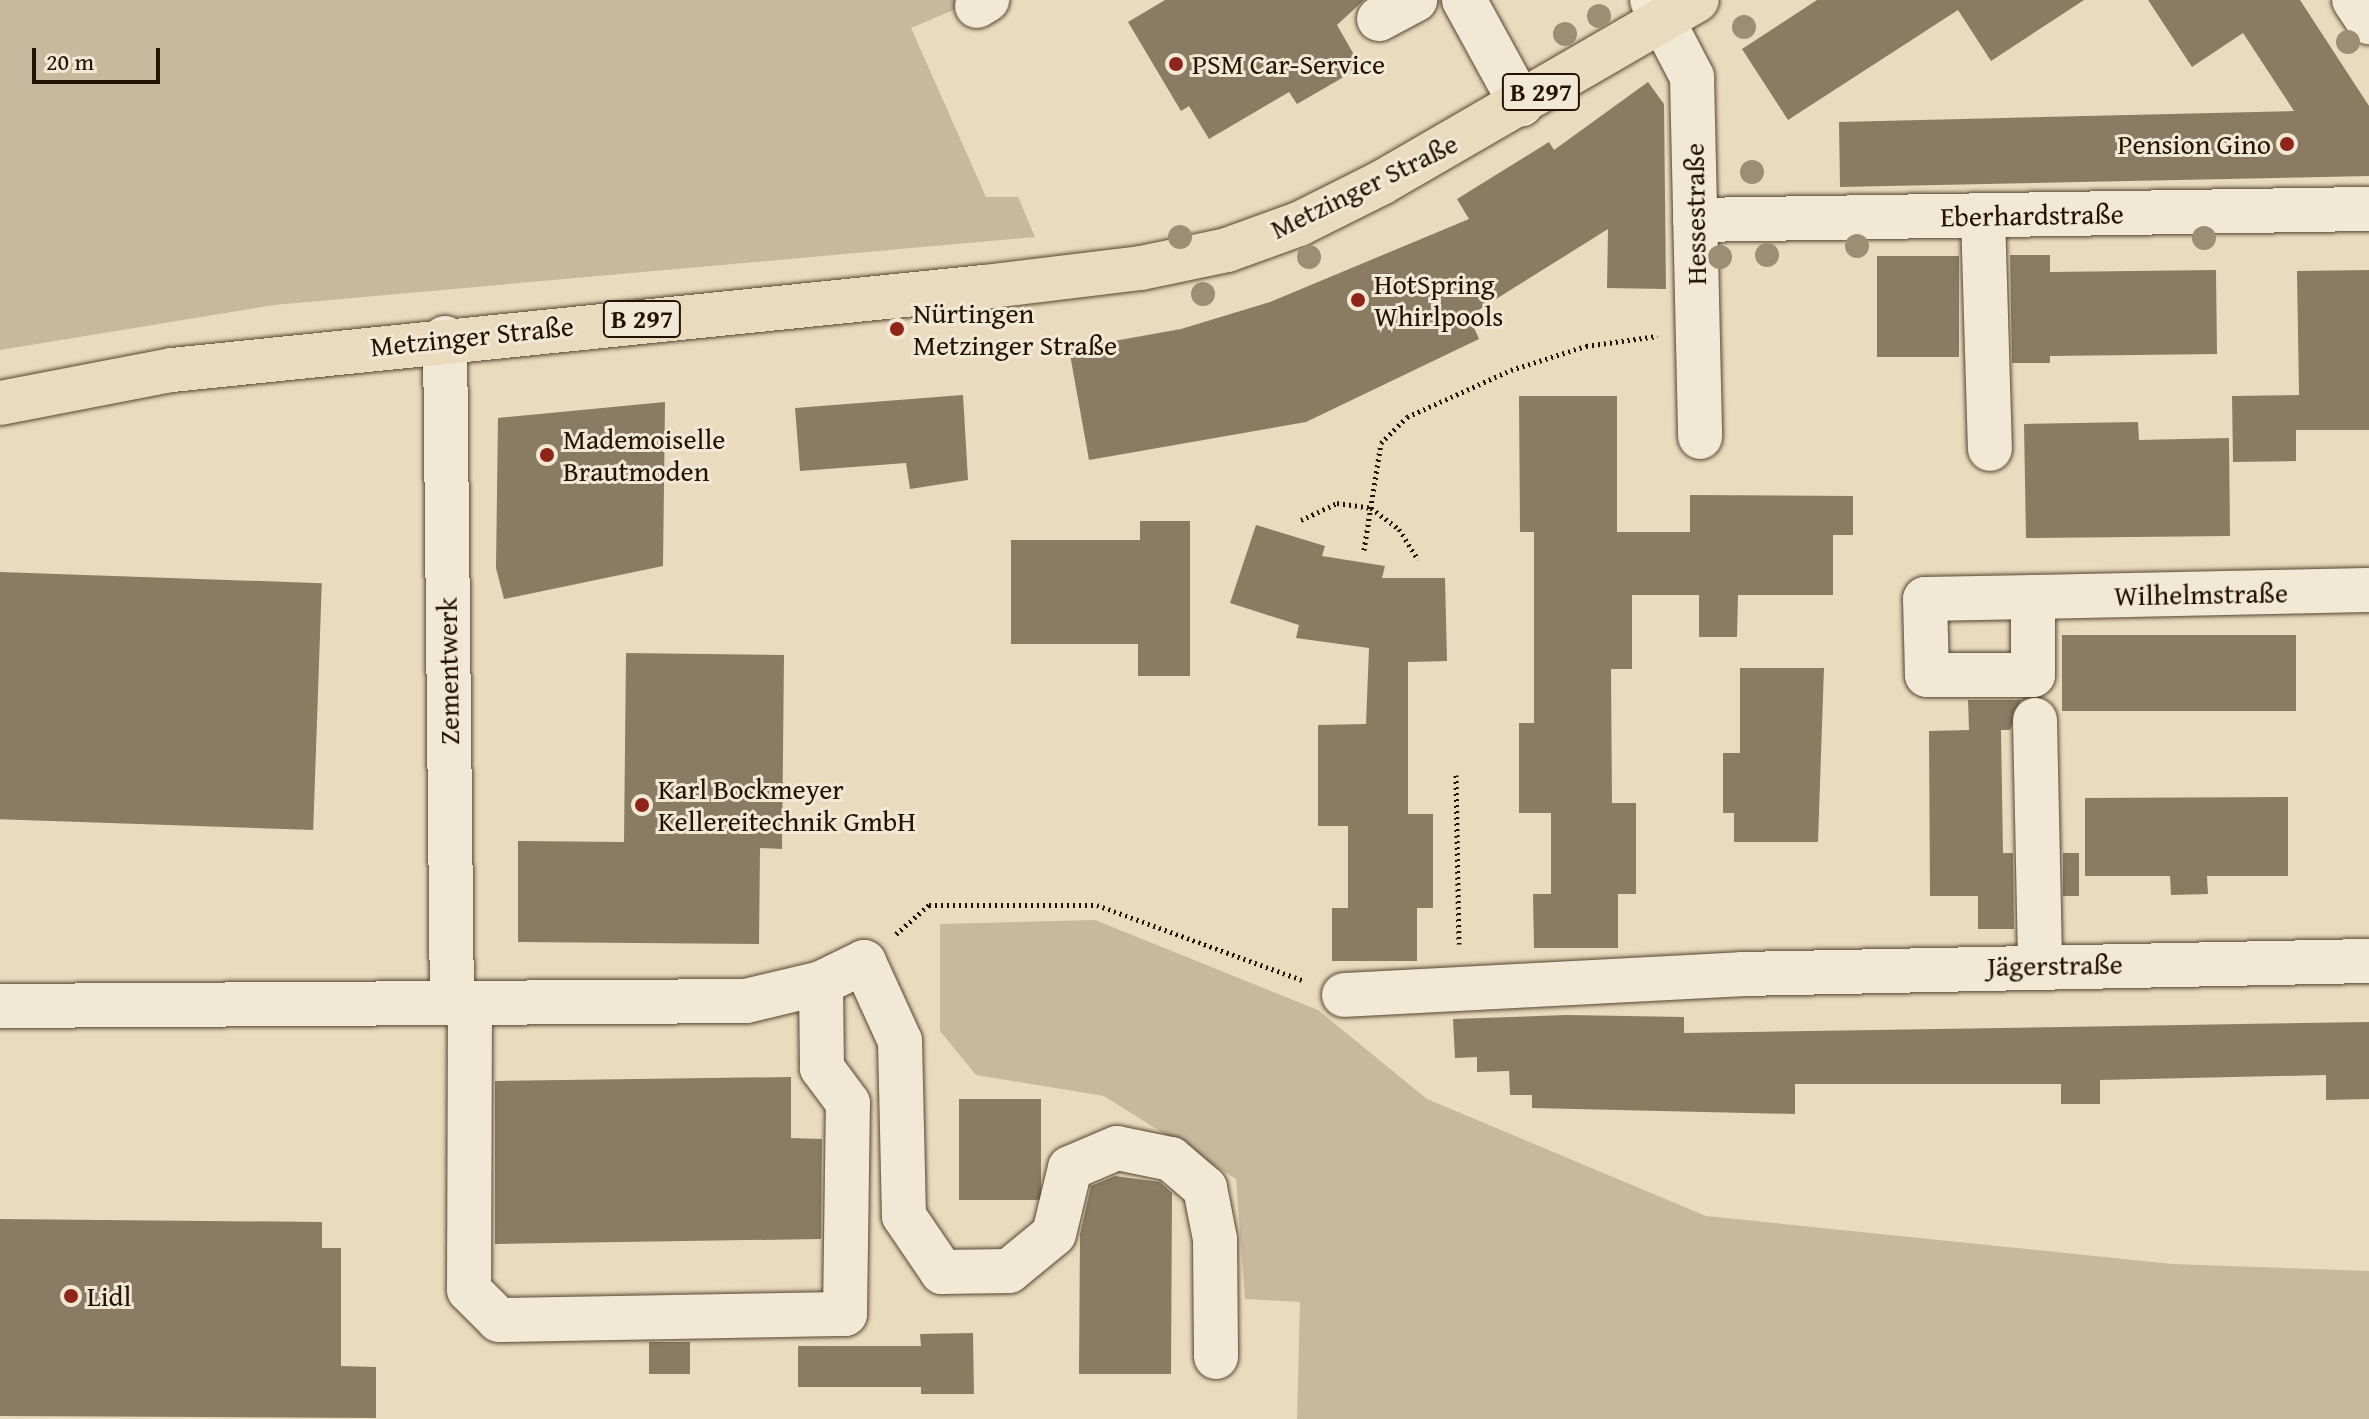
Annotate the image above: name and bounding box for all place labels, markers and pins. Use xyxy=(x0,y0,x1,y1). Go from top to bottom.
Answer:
place label: PSM Car-Service xyxy=(1192,47,1385,81)
marker: PSM Car-Service xyxy=(1167,55,1185,73)
place label: Pension Gino xyxy=(2118,127,2271,161)
marker: Pension Gino xyxy=(2278,135,2296,153)
place label: HotSpring Whirlpools xyxy=(1374,267,1503,333)
marker: HotSpring Whirlpools xyxy=(1349,291,1367,309)
place label: Nürtingen Metzinger Straße xyxy=(913,296,1117,362)
marker: Nürtingen Metzinger Straße xyxy=(888,320,906,338)
place label: Mademoiselle Brautmoden xyxy=(563,422,725,488)
marker: Mademoiselle Brautmoden xyxy=(538,446,556,464)
place label: Karl Bockmeyer Kellereitechnik GmbH xyxy=(658,772,916,838)
marker: Karl Bockmeyer Kellereitechnik GmbH xyxy=(633,796,651,814)
place label: Lidl xyxy=(87,1279,131,1313)
marker: Lidl xyxy=(62,1287,80,1305)

